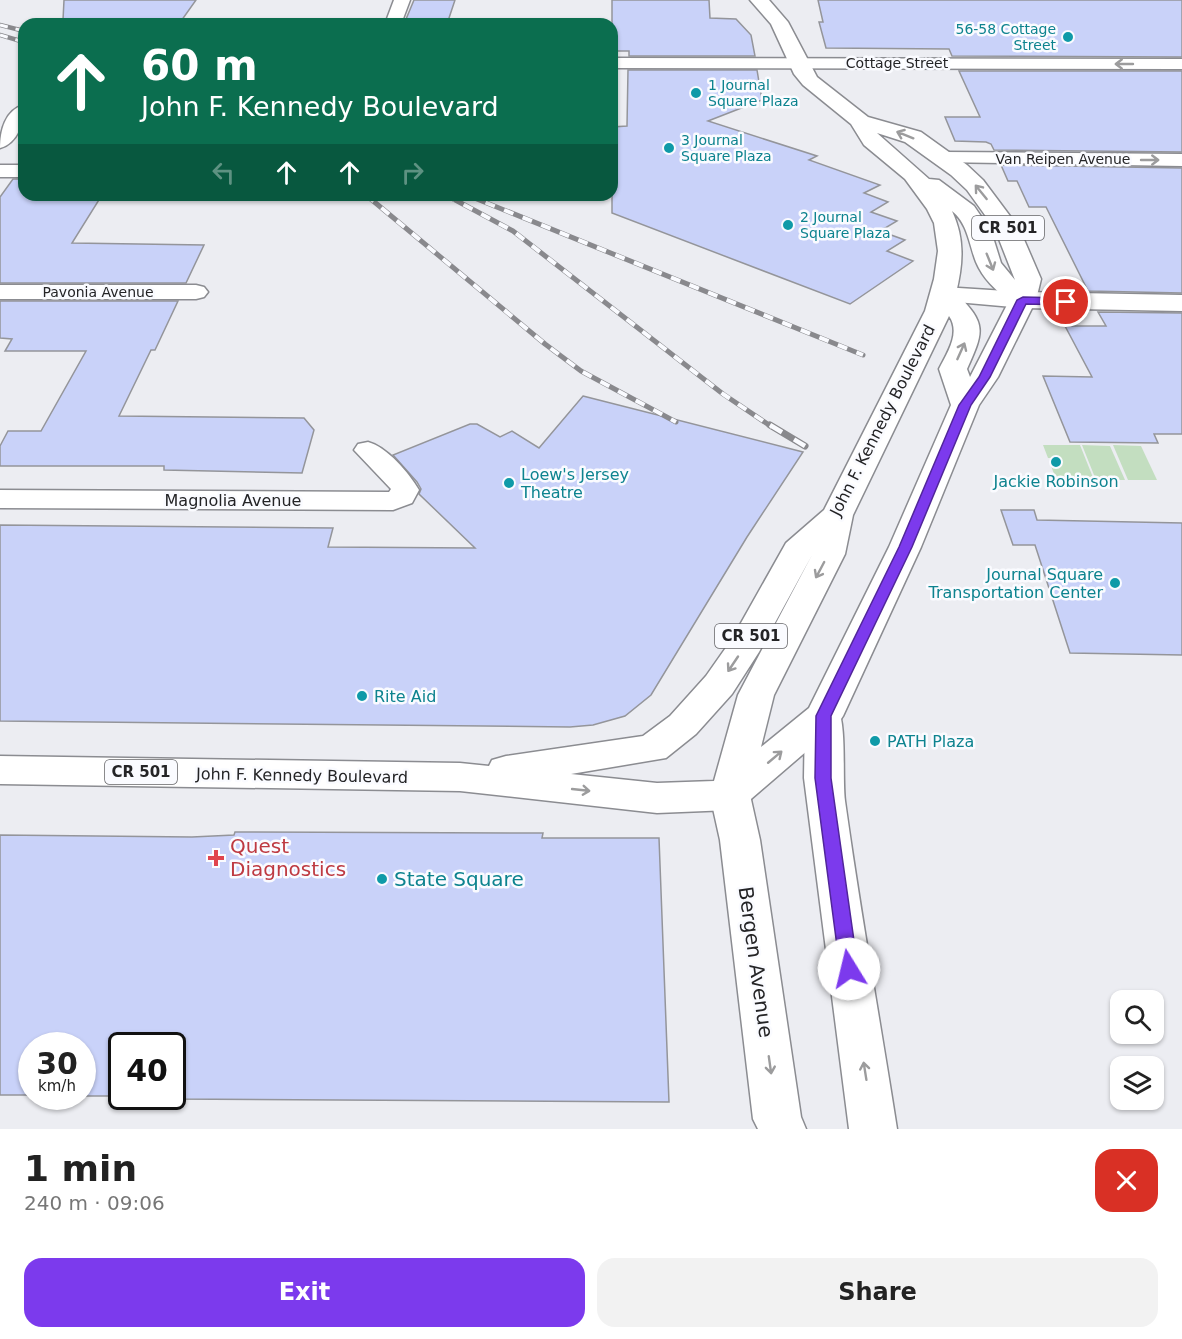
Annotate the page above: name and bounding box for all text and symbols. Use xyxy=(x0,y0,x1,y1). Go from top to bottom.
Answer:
place label: 56-58 Cottage Street xyxy=(955,21,1057,53)
marker: 56-58 Cottage Street xyxy=(1061,30,1075,44)
text: 60 m xyxy=(141,41,258,90)
icon: ahead xyxy=(42,42,120,120)
street label: Cottage Street xyxy=(846,55,949,71)
one-way arrow xyxy=(1114,58,1134,70)
place label: 1 Journal Square Plaza xyxy=(708,77,799,109)
marker: 1 Journal Square Plaza xyxy=(689,86,703,100)
text: John F. Kennedy Boulevard xyxy=(141,91,499,122)
one-way arrow xyxy=(896,129,915,140)
place label: 3 Journal Square Plaza xyxy=(681,132,772,164)
marker: 3 Journal Square Plaza xyxy=(662,141,676,155)
street label: Van Reipen Avenue xyxy=(996,151,1130,167)
one-way arrow xyxy=(1139,154,1159,166)
icon: left xyxy=(207,156,240,189)
icon: ahead xyxy=(270,156,303,189)
icon: ahead xyxy=(333,156,366,189)
icon: right xyxy=(396,156,429,189)
one-way arrow xyxy=(975,184,988,200)
place label: 2 Journal Square Plaza xyxy=(800,209,891,241)
road number: CR 501 xyxy=(972,216,1044,240)
marker: 2 Journal Square Plaza xyxy=(781,218,795,232)
one-way arrow xyxy=(985,252,996,270)
pin xyxy=(1040,276,1091,327)
street label: Pavonia Avenue xyxy=(42,284,154,300)
icon: arrive xyxy=(1049,285,1082,318)
street label: John F. Kennedy Boulevard xyxy=(825,321,939,520)
one-way arrow xyxy=(956,342,968,360)
marker: Jackie Robinson xyxy=(1049,455,1063,469)
place label: Loew's Jersey Theatre xyxy=(520,465,629,502)
place label: Jackie Robinson xyxy=(992,472,1119,491)
marker: Loew's Jersey Theatre xyxy=(502,476,516,490)
street label: Magnolia Avenue xyxy=(165,491,301,510)
one-way arrow xyxy=(814,561,825,579)
place label: Journal Square Transportation Center xyxy=(928,565,1103,602)
marker: Journal Square Transportation Center xyxy=(1108,576,1122,590)
road number: CR 501 xyxy=(715,624,787,648)
one-way arrow xyxy=(727,656,739,672)
place label: Rite Aid xyxy=(374,687,436,706)
marker: Rite Aid xyxy=(355,689,369,703)
place label: PATH Plaza xyxy=(887,732,974,751)
marker: PATH Plaza xyxy=(868,734,882,748)
one-way arrow xyxy=(767,751,783,764)
road number: CR 501 xyxy=(105,760,177,784)
street label: John F. Kennedy Boulevard xyxy=(195,764,408,787)
one-way arrow xyxy=(571,785,590,796)
place label: Quest Diagnostics xyxy=(230,834,346,881)
marker: Quest Diagnostics xyxy=(207,849,225,867)
place label: State Square xyxy=(394,867,524,891)
marker: State Square xyxy=(375,872,389,886)
street label: Bergen Avenue xyxy=(734,885,778,1039)
position arrow xyxy=(817,937,881,1001)
map controls xyxy=(1110,990,1164,1110)
button: search xyxy=(1110,990,1164,1044)
speed limit sign: 40 xyxy=(108,1032,186,1110)
text: 30 xyxy=(36,1046,78,1081)
one-way arrow xyxy=(764,1054,775,1074)
button: layers xyxy=(1110,1056,1164,1110)
one-way arrow xyxy=(859,1061,870,1081)
text: km/h xyxy=(38,1077,76,1095)
text: 1 min xyxy=(24,1148,137,1189)
button: close xyxy=(1095,1149,1158,1212)
text: 240 m · 09:06 xyxy=(24,1191,165,1215)
button: Exit xyxy=(24,1258,585,1327)
button: Share xyxy=(597,1258,1158,1327)

